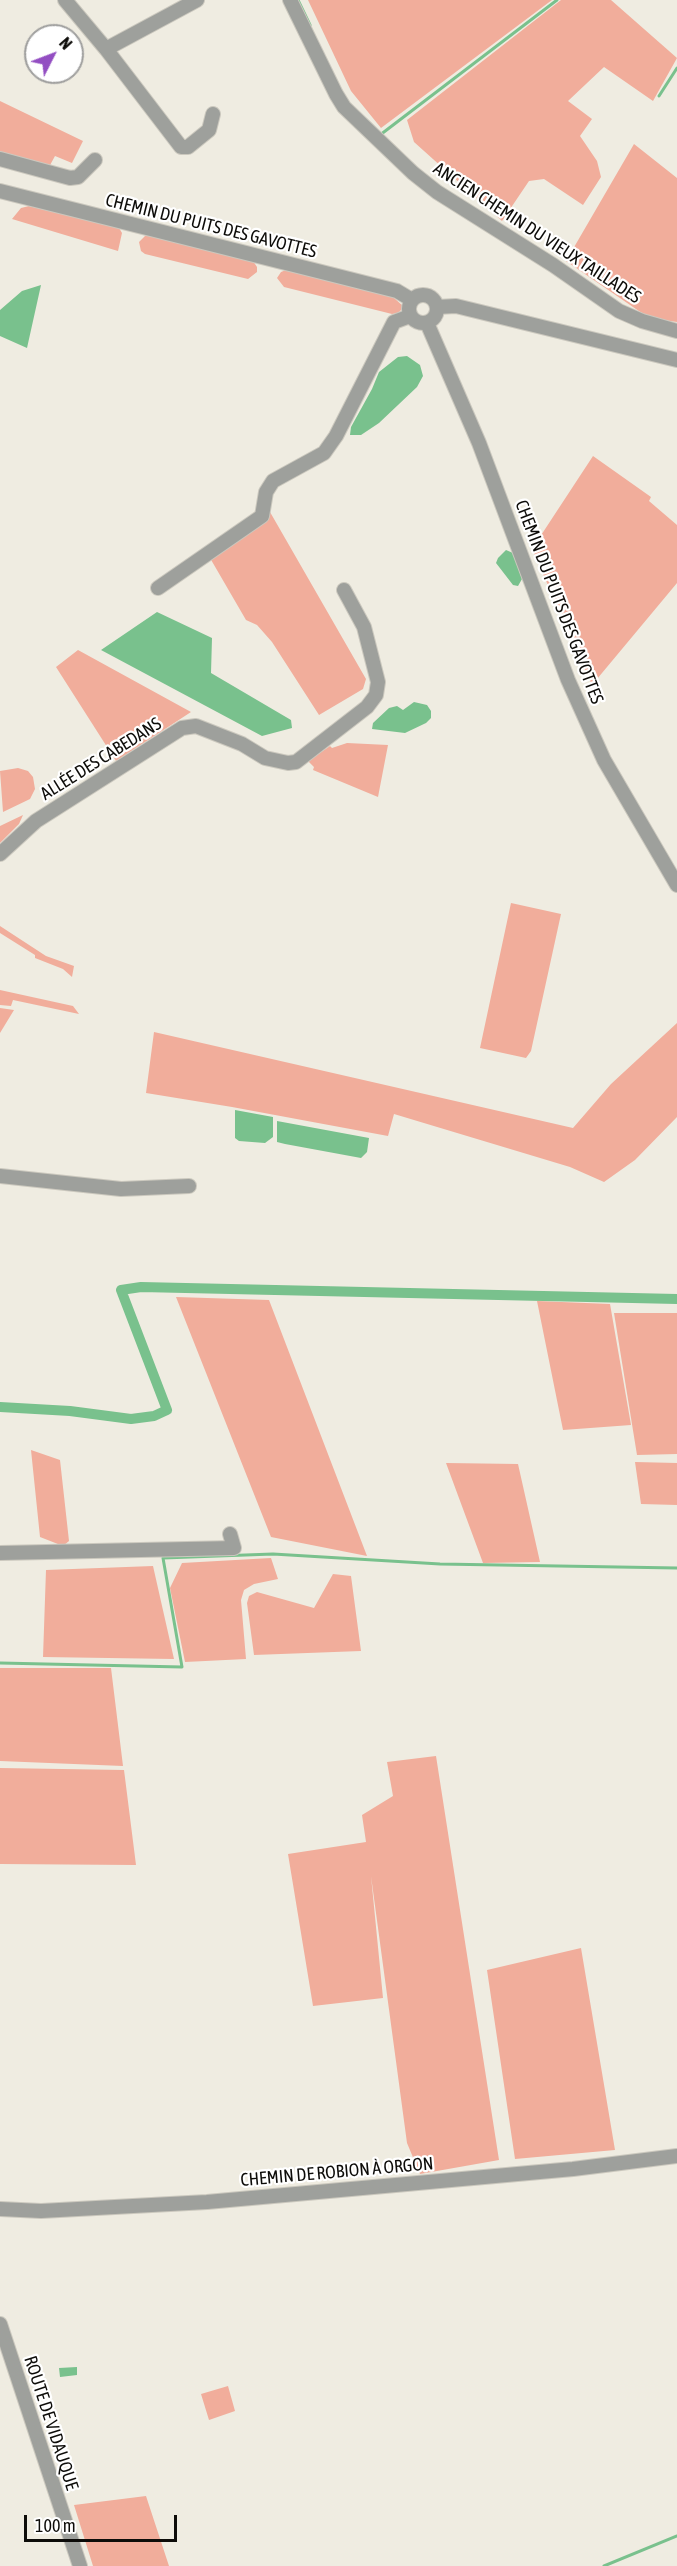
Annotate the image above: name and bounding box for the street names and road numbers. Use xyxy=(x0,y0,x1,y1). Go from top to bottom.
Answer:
street label: ANCIEN CHEMIN DU VIEUX TAILLADES xyxy=(429,158,645,308)
street label: CHEMIN DU PUITS DES GAVOTTES xyxy=(103,189,319,263)
street label: CHEMIN DU PUITS DES GAVOTTES xyxy=(510,497,608,707)
street label: ALLÉE DES CABEDANS xyxy=(37,713,165,805)
street label: CHEMIN DE ROBION À ORGON xyxy=(240,2153,434,2191)
street label: ROUTE DE VIDAUQUE xyxy=(19,2353,83,2493)

